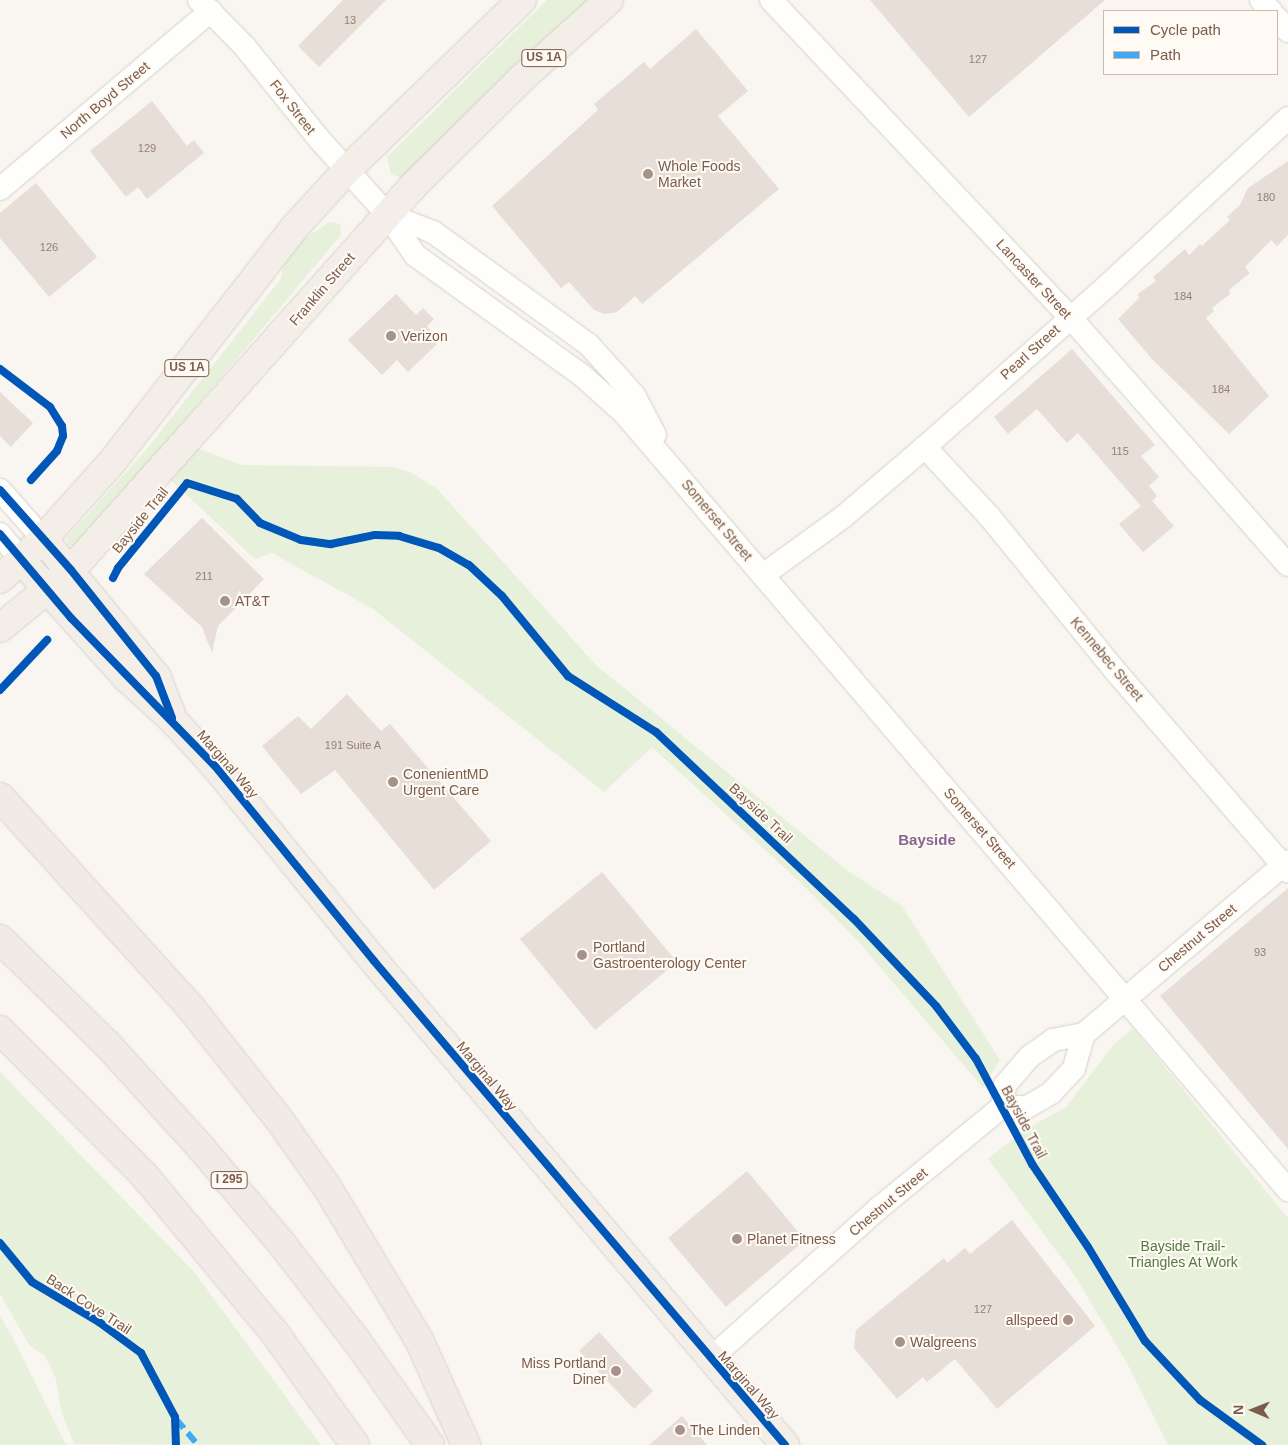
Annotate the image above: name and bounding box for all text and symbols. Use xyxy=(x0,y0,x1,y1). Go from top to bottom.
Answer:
legend xyxy=(1103,10,1278,75)
house number: 13 xyxy=(344,13,356,27)
text: Cycle path xyxy=(1150,21,1221,38)
text: Path xyxy=(1150,46,1181,63)
road number: US 1A xyxy=(520,48,568,68)
house number: 127 xyxy=(969,52,987,66)
street label: North Boyd Street xyxy=(57,58,153,142)
street label: Fox Street xyxy=(267,76,319,138)
house number: 129 xyxy=(138,141,156,155)
place label: Whole Foods Market xyxy=(658,158,740,190)
marker: Whole Foods Market xyxy=(642,168,654,180)
house number: 180 xyxy=(1257,190,1275,204)
street label: Lancaster Street xyxy=(993,236,1075,322)
house number: 126 xyxy=(40,240,58,254)
street label: Franklin Street xyxy=(286,249,358,329)
house number: 184 xyxy=(1174,289,1192,303)
street label: Pearl Street xyxy=(997,321,1063,383)
place label: Verizon xyxy=(401,328,448,344)
marker: Verizon xyxy=(385,330,397,342)
road number: US 1A xyxy=(163,358,211,378)
house number: 184 xyxy=(1212,382,1230,396)
house number: 115 xyxy=(1111,444,1129,458)
street label: Somerset Street xyxy=(678,476,756,564)
street label: Bayside Trail xyxy=(108,483,172,557)
house number: 211 xyxy=(195,569,213,583)
place label: AT&T xyxy=(235,593,270,609)
marker: AT&T xyxy=(219,595,231,607)
street label: Kennebec Street xyxy=(1067,614,1147,704)
street label: Marginal Way xyxy=(194,726,262,802)
house number: 191 Suite A xyxy=(325,738,381,752)
place label: ConenientMD Urgent Care xyxy=(403,766,489,799)
marker: ConenientMD Urgent Care xyxy=(387,776,399,788)
street label: Bayside Trail xyxy=(726,779,796,847)
street label: Somerset Street xyxy=(940,784,1020,872)
district label: Bayside xyxy=(898,831,956,849)
street label: Chestnut Street xyxy=(1154,900,1240,976)
place label: Portland Gastroenterology Center xyxy=(593,939,746,972)
house number: 93 xyxy=(1254,945,1266,959)
marker: Portland Gastroenterology Center xyxy=(575,948,589,962)
street label: Marginal Way xyxy=(453,1038,521,1114)
street label: Bayside Trail xyxy=(998,1083,1050,1161)
street label: Chestnut Street xyxy=(845,1164,931,1240)
road number: I 295 xyxy=(210,1170,248,1190)
place label: Planet Fitness xyxy=(747,1231,836,1247)
marker: Planet Fitness xyxy=(731,1233,743,1245)
park label: Bayside Trail- Triangles At Work xyxy=(1128,1238,1238,1270)
street label: Back Cove Trail xyxy=(43,1270,135,1338)
house number: 127 xyxy=(974,1302,992,1316)
place label: allspeed xyxy=(1006,1312,1058,1328)
marker: allspeed xyxy=(1062,1314,1074,1326)
place label: Walgreens xyxy=(910,1334,976,1350)
marker: Walgreens xyxy=(894,1336,906,1348)
street label: Marginal Way xyxy=(715,1347,783,1423)
place label: Miss Portland Diner xyxy=(521,1355,606,1388)
marker: Miss Portland Diner xyxy=(610,1365,622,1377)
north arrow xyxy=(1228,1385,1278,1435)
text: N xyxy=(1230,1405,1246,1415)
place label: The Linden xyxy=(690,1422,760,1438)
marker: The Linden xyxy=(674,1424,686,1436)

